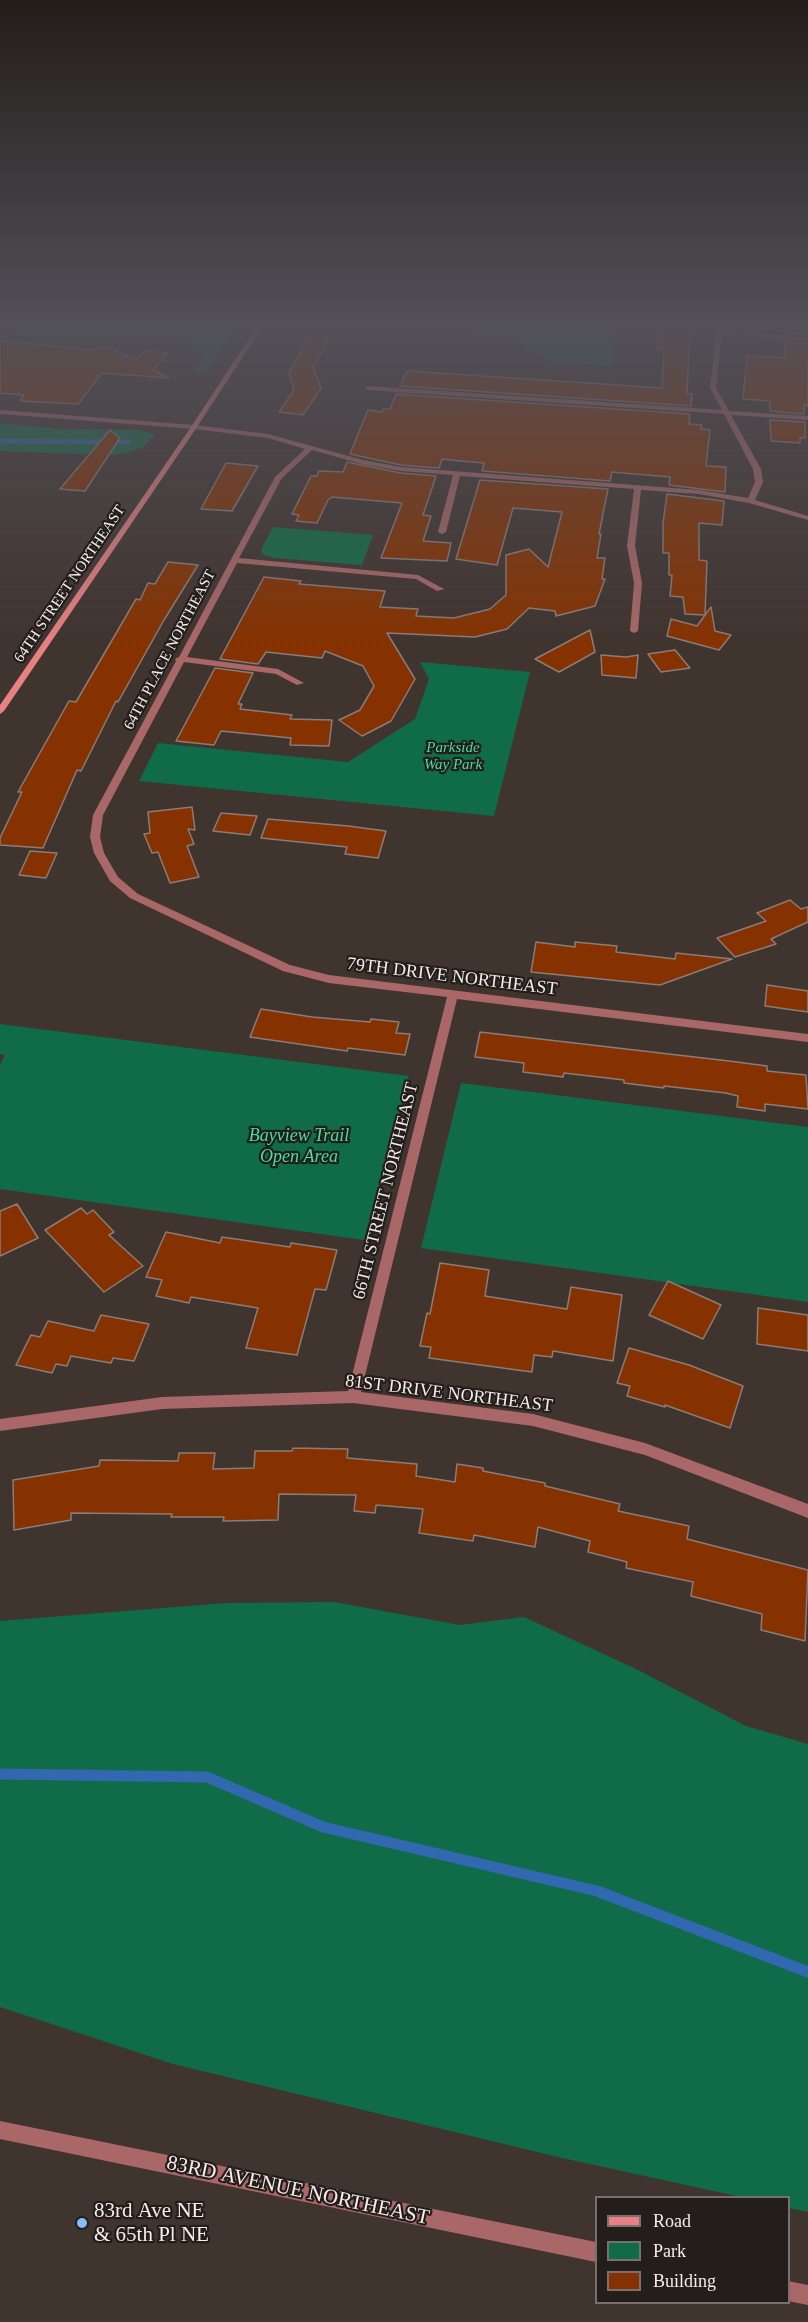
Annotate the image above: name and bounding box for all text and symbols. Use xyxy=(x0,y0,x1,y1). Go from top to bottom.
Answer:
street label: 64TH STREET NORTHEAST xyxy=(11,502,129,666)
street label: 64TH PLACE NORTHEAST xyxy=(120,567,220,733)
park label: Parkside Way Park xyxy=(424,739,482,774)
street label: 79TH DRIVE NORTHEAST xyxy=(346,953,558,1001)
street label: 66TH STREET NORTHEAST xyxy=(349,1080,423,1302)
park label: Bayview Trail Open Area xyxy=(249,1125,349,1168)
street label: 81ST DRIVE NORTHEAST xyxy=(344,1371,554,1417)
street label: 83RD AVENUE NORTHEAST xyxy=(164,2151,432,2231)
legend xyxy=(595,2196,790,2304)
place label: 83rd Ave NE & 65th Pl NE xyxy=(94,2198,209,2248)
text: Road xyxy=(653,2211,691,2231)
marker: 83rd Ave NE & 65th Pl NE xyxy=(75,2216,89,2230)
text: Park xyxy=(653,2241,686,2261)
text: Building xyxy=(653,2271,716,2291)

